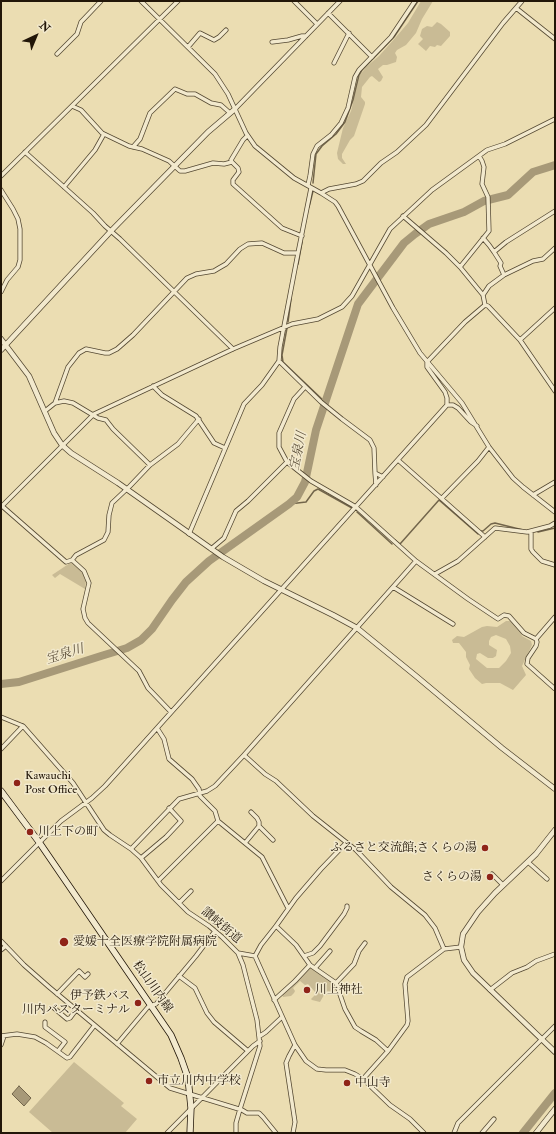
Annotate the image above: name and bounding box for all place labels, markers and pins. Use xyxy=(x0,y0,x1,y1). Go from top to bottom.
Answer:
place label: Kawauchi Post Office xyxy=(25,769,77,797)
marker: Kawauchi Post Office xyxy=(12,778,22,788)
place label: 川上下の町 xyxy=(38,825,98,839)
marker: 川上下の町 xyxy=(25,827,35,837)
place label: ふるさと交流館;さくらの湯 xyxy=(330,841,477,855)
marker: ふるさと交流館;さくらの湯 xyxy=(480,843,490,853)
place label: さくらの湯 xyxy=(422,870,482,884)
marker: さくらの湯 xyxy=(485,872,495,882)
place label: 愛媛十全医療学院附属病院 xyxy=(73,935,217,949)
marker: 愛媛十全医療学院附属病院 xyxy=(58,936,70,948)
place label: 川上神社 xyxy=(315,983,363,997)
marker: 川上神社 xyxy=(302,985,312,995)
place label: 伊予鉄バス 川内バスターミナル xyxy=(22,989,130,1017)
marker: 伊予鉄バス 川内バスターミナル xyxy=(133,998,143,1008)
place label: 市立川内中学校 xyxy=(157,1074,241,1088)
marker: 市立川内中学校 xyxy=(144,1076,154,1086)
place label: 中山寺 xyxy=(355,1076,391,1090)
marker: 中山寺 xyxy=(342,1078,352,1088)

